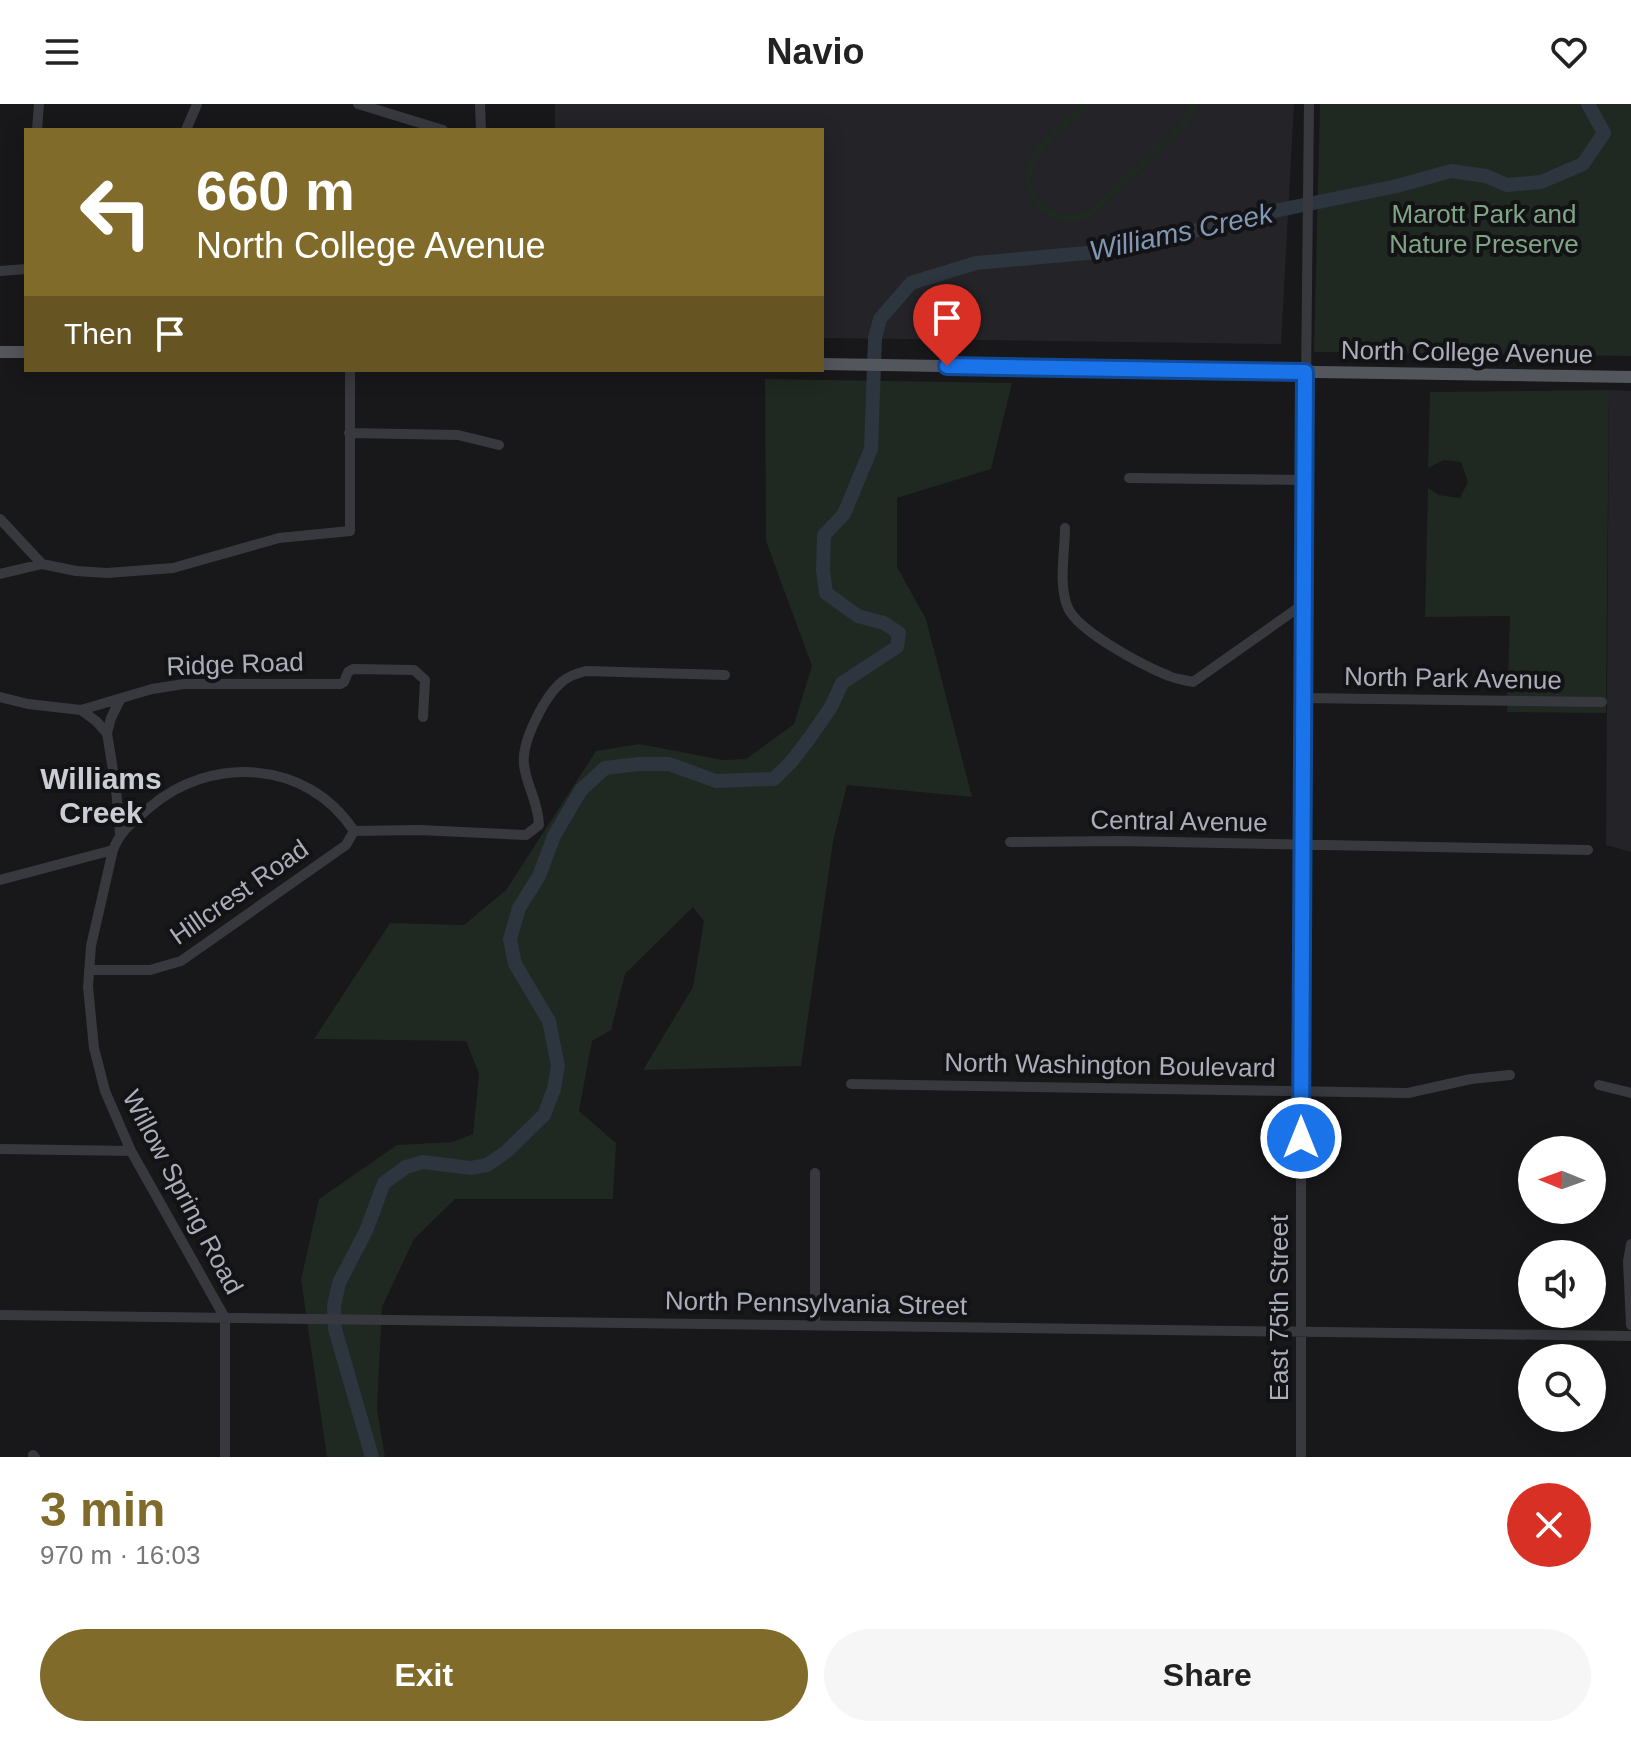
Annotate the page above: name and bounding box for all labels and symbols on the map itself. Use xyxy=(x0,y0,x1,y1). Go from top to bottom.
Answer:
water label: Williams Creek xyxy=(1087,197,1277,267)
park label: Marott Park and Nature Preserve xyxy=(1389,199,1579,259)
pin xyxy=(913,284,981,366)
street label: North College Avenue xyxy=(1341,335,1593,369)
street label: Ridge Road xyxy=(166,647,304,681)
street label: North Park Avenue xyxy=(1344,661,1562,695)
district label: Williams Creek xyxy=(40,762,162,829)
street label: Central Avenue xyxy=(1090,804,1268,838)
street label: Hillcrest Road xyxy=(164,833,314,951)
street label: North Washington Boulevard xyxy=(944,1047,1276,1083)
street label: Willow Spring Road xyxy=(117,1085,249,1299)
position arrow xyxy=(1259,1096,1343,1180)
north arrow xyxy=(1518,1136,1606,1224)
street label: East 75th Street xyxy=(1264,1214,1294,1401)
street label: North Pennsylvania Street xyxy=(665,1285,968,1321)

